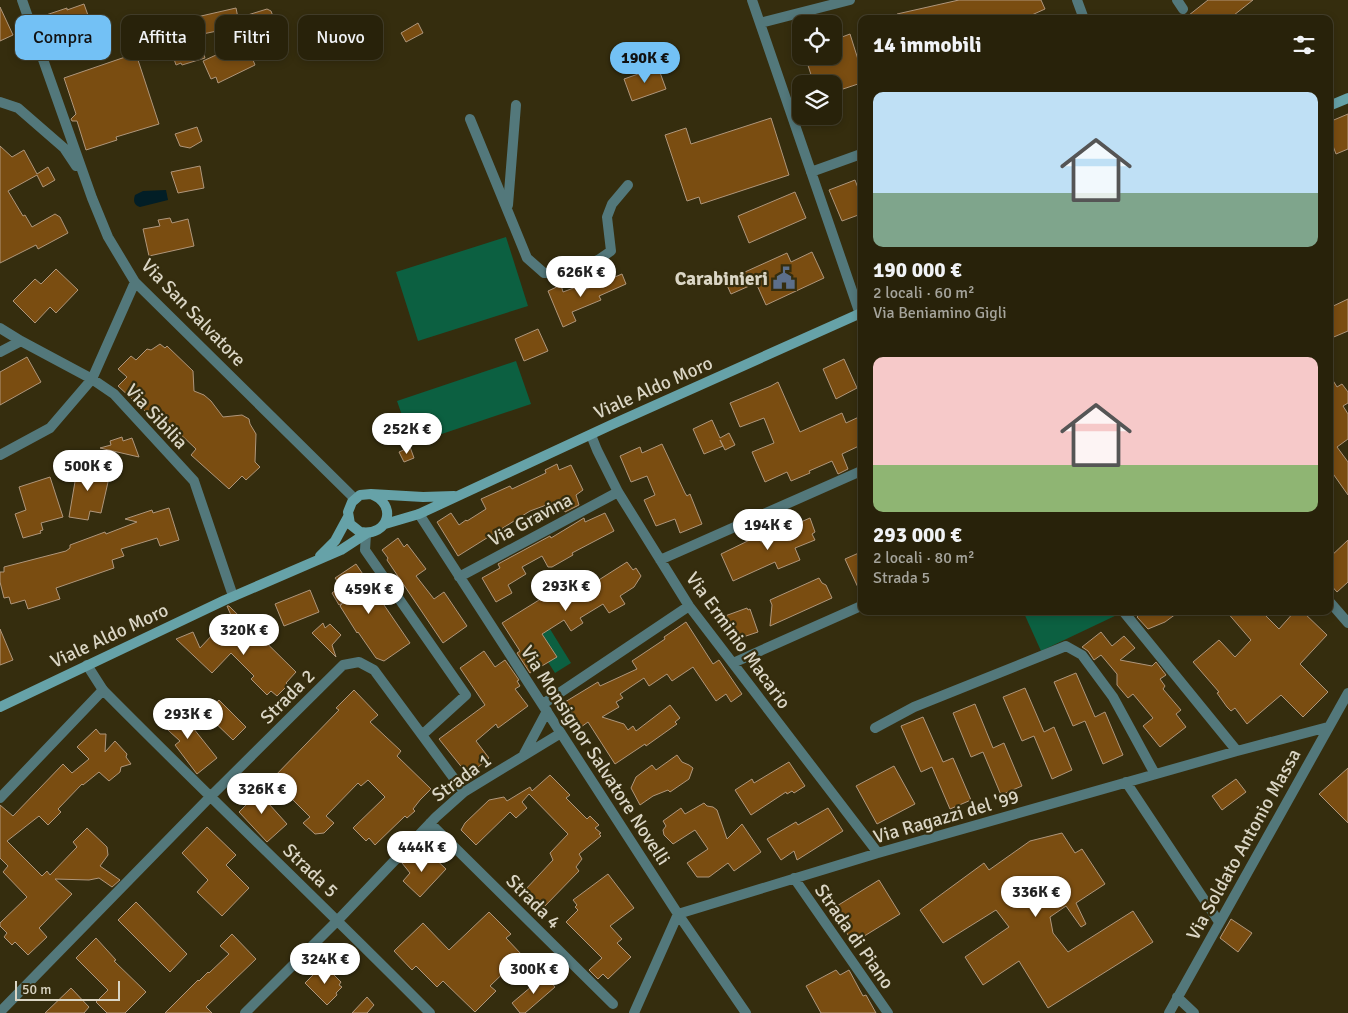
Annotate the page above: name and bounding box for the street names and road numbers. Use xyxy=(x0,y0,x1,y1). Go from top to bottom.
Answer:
street label: Via San Salvatore xyxy=(136,254,251,372)
street label: Viale Aldo Moro xyxy=(590,351,717,425)
street label: Via Sibilia xyxy=(120,379,193,454)
street label: Via Gravina xyxy=(484,488,577,552)
street label: Via Erminio Macario xyxy=(680,567,796,714)
street label: Viale Aldo Moro xyxy=(47,598,172,674)
street label: Via Monsignor Salvatore Novelli xyxy=(515,641,675,870)
street label: Strada 2 xyxy=(255,664,320,729)
street label: Via Soldato Antonio Massa xyxy=(1181,745,1306,944)
street label: Strada 1 xyxy=(427,748,496,807)
street label: Via Ragazzi del '99 xyxy=(871,785,1022,849)
street label: Strada 5 xyxy=(278,839,343,903)
street label: Strada 4 xyxy=(501,869,566,934)
street label: Strada di Piano xyxy=(809,879,899,994)

